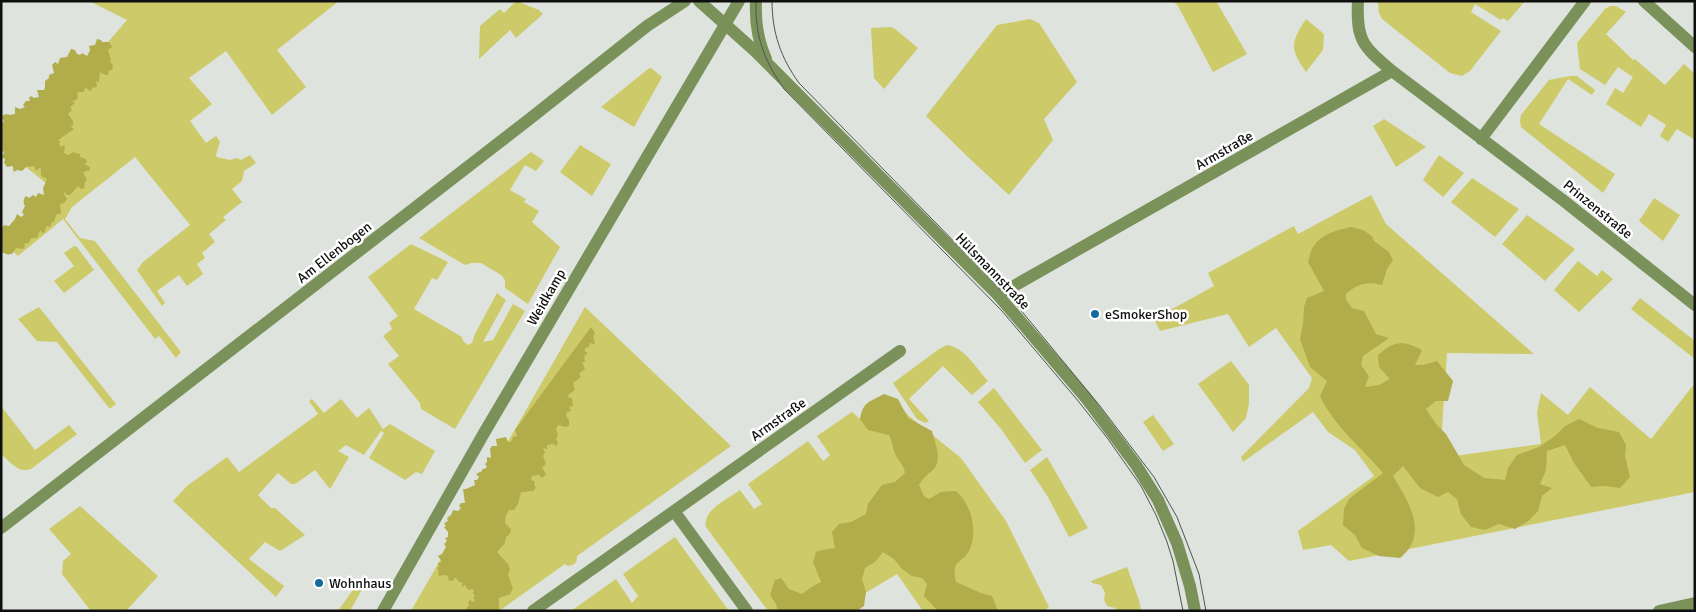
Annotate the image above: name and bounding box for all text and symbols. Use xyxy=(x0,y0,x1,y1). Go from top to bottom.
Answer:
street label: Armstraße xyxy=(1192,127,1256,174)
street label: Prinzenstraße xyxy=(1560,176,1636,242)
street label: Am Ellenbogen xyxy=(294,218,375,287)
street label: Hülsmannstraße xyxy=(952,230,1033,313)
street label: Weidkamp xyxy=(524,266,569,328)
place label: eSmokerShop xyxy=(1105,306,1187,323)
marker: eSmokerShop xyxy=(1089,308,1101,320)
street label: Armstraße xyxy=(747,394,809,445)
place label: Wohnhaus xyxy=(329,575,391,592)
marker: Wohnhaus xyxy=(313,577,325,589)

